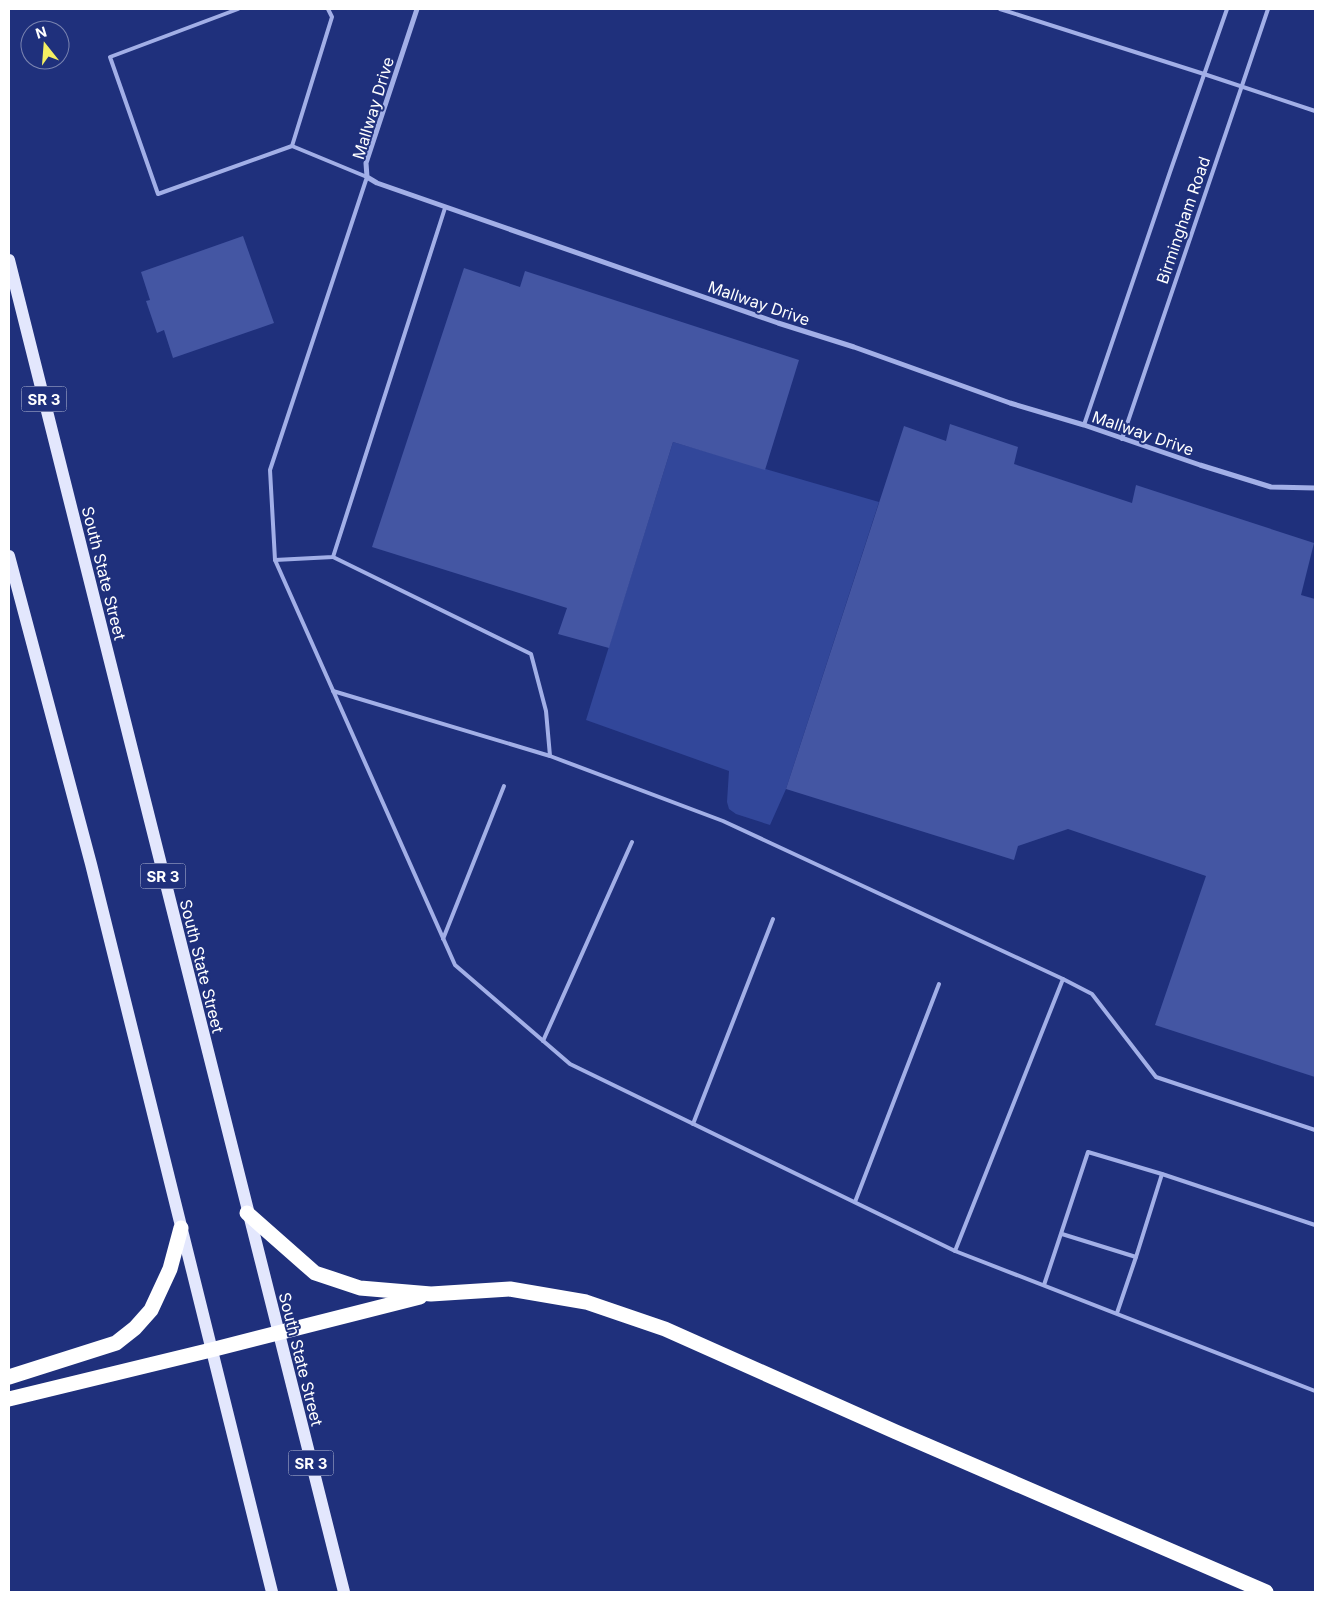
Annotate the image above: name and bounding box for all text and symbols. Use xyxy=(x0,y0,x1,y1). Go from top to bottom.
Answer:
north arrow xyxy=(20,20,70,70)
text: N xyxy=(33,22,49,42)
street label: Mallway Drive xyxy=(348,54,398,162)
street label: Birmingham Road xyxy=(1152,154,1214,286)
street label: Mallway Drive xyxy=(706,276,812,330)
road number: SR 3 xyxy=(22,386,66,412)
street label: Mallway Drive xyxy=(1090,406,1196,460)
street label: South State Street xyxy=(78,504,130,642)
road number: SR 3 xyxy=(140,864,186,888)
street label: South State Street xyxy=(176,897,228,1035)
street label: South State Street xyxy=(275,1290,327,1428)
road number: SR 3 xyxy=(288,1450,334,1476)

